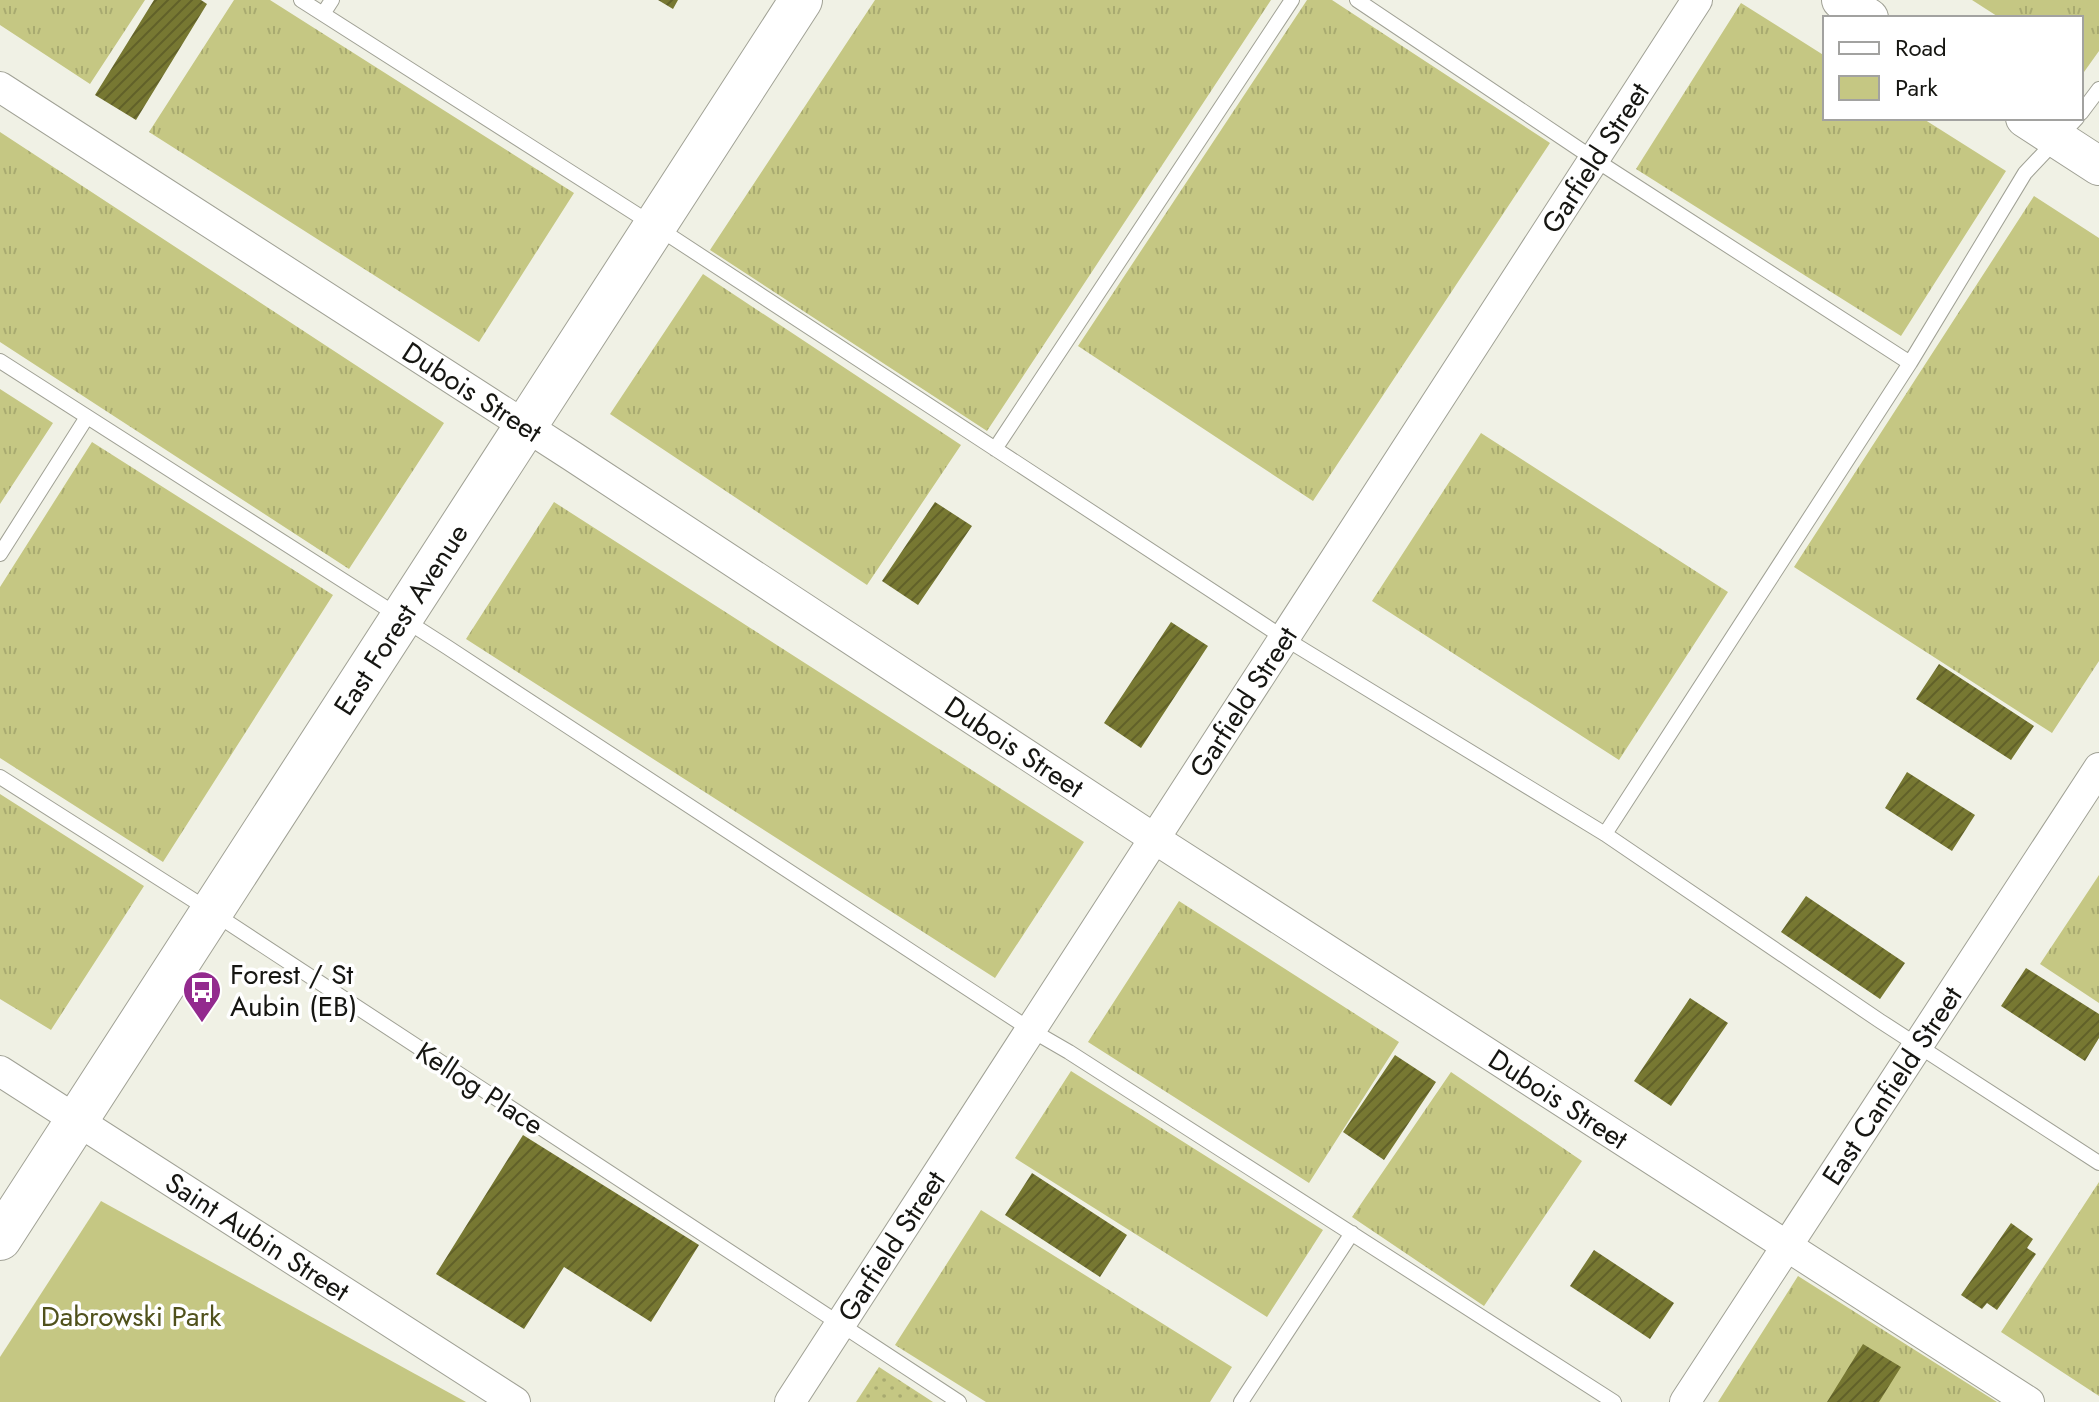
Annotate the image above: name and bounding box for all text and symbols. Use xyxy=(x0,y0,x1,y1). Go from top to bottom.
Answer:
legend xyxy=(1823,16,2083,120)
text: Road xyxy=(1895,30,1947,65)
text: Park xyxy=(1895,70,1938,105)
street label: Garfield Street xyxy=(1531,74,1660,241)
street label: Dubois Street xyxy=(394,332,550,453)
street label: East Forest Avenue xyxy=(324,516,478,723)
street label: Garfield Street xyxy=(1179,618,1308,785)
street label: Dubois Street xyxy=(936,686,1092,808)
place label: Forest / St Aubin (EB) xyxy=(230,954,357,1027)
bus stop icon: Forest / St Aubin (EB) xyxy=(181,969,223,1024)
street label: East Canfield Street xyxy=(1812,978,1972,1193)
street label: Kellog Place xyxy=(408,1032,552,1145)
street label: Dubois Street xyxy=(1480,1039,1636,1160)
street label: Saint Aubin Street xyxy=(157,1162,358,1312)
street label: Garfield Street xyxy=(827,1162,956,1330)
park label: Dabrowski Park xyxy=(41,1296,222,1337)

